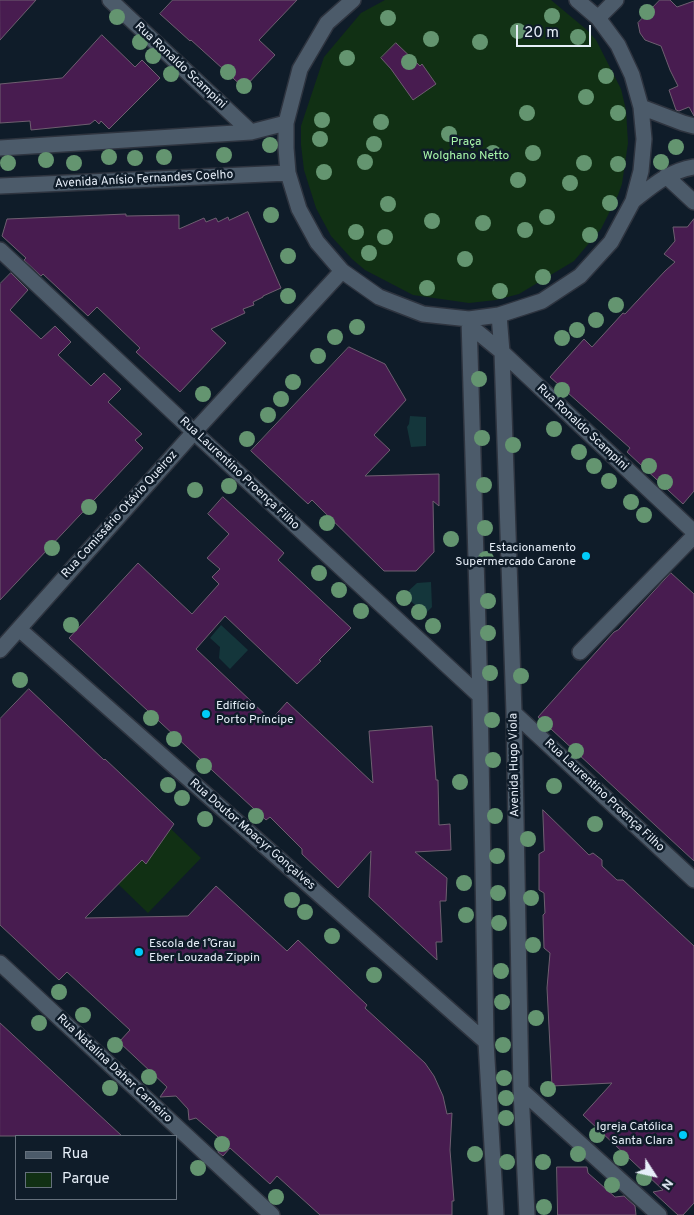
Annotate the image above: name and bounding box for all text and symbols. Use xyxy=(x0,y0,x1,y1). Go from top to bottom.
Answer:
scale bar xyxy=(519,15,594,47)
street label: Rua Ronaldo Scampini xyxy=(131,20,229,112)
text: 20 m xyxy=(524,24,559,43)
park label: Praça Wolghano Netto xyxy=(423,136,509,164)
street label: Avenida Anísio Fernandes Coelho xyxy=(54,168,234,192)
street label: Rua Ronaldo Scampini xyxy=(533,382,631,474)
street label: Rua Laurentino Proença Filho xyxy=(176,415,302,533)
street label: Rua Comissário Otávio Queiroz xyxy=(59,448,181,582)
place label: Estacionamento Supermercado Carone xyxy=(455,542,576,570)
marker: Estacionamento Supermercado Carone xyxy=(580,550,592,562)
place label: Edifício Porto Príncipe xyxy=(216,700,294,728)
marker: Edifício Porto Príncipe xyxy=(200,708,212,720)
street label: Avenida Hugo Viola xyxy=(507,713,523,817)
street label: Rua Laurentino Proença Filho xyxy=(541,737,667,855)
street label: Rua Doutor Moacyr Gonçalves xyxy=(186,776,318,894)
place label: Escola de 1˚ Grau Eber Louzada Zippin xyxy=(149,938,260,966)
marker: Escola de 1˚ Grau Eber Louzada Zippin xyxy=(133,946,145,958)
street label: Rua Natalina Daher Carneiro xyxy=(53,1012,175,1126)
place label: Igreja Católica Santa Clara xyxy=(596,1121,673,1149)
marker: Igreja Católica Santa Clara xyxy=(677,1129,689,1141)
legend xyxy=(15,1135,178,1200)
text: Rua xyxy=(62,1145,88,1164)
north arrow xyxy=(629,1150,679,1200)
text: Parque xyxy=(62,1170,110,1189)
text: N xyxy=(657,1175,677,1193)

